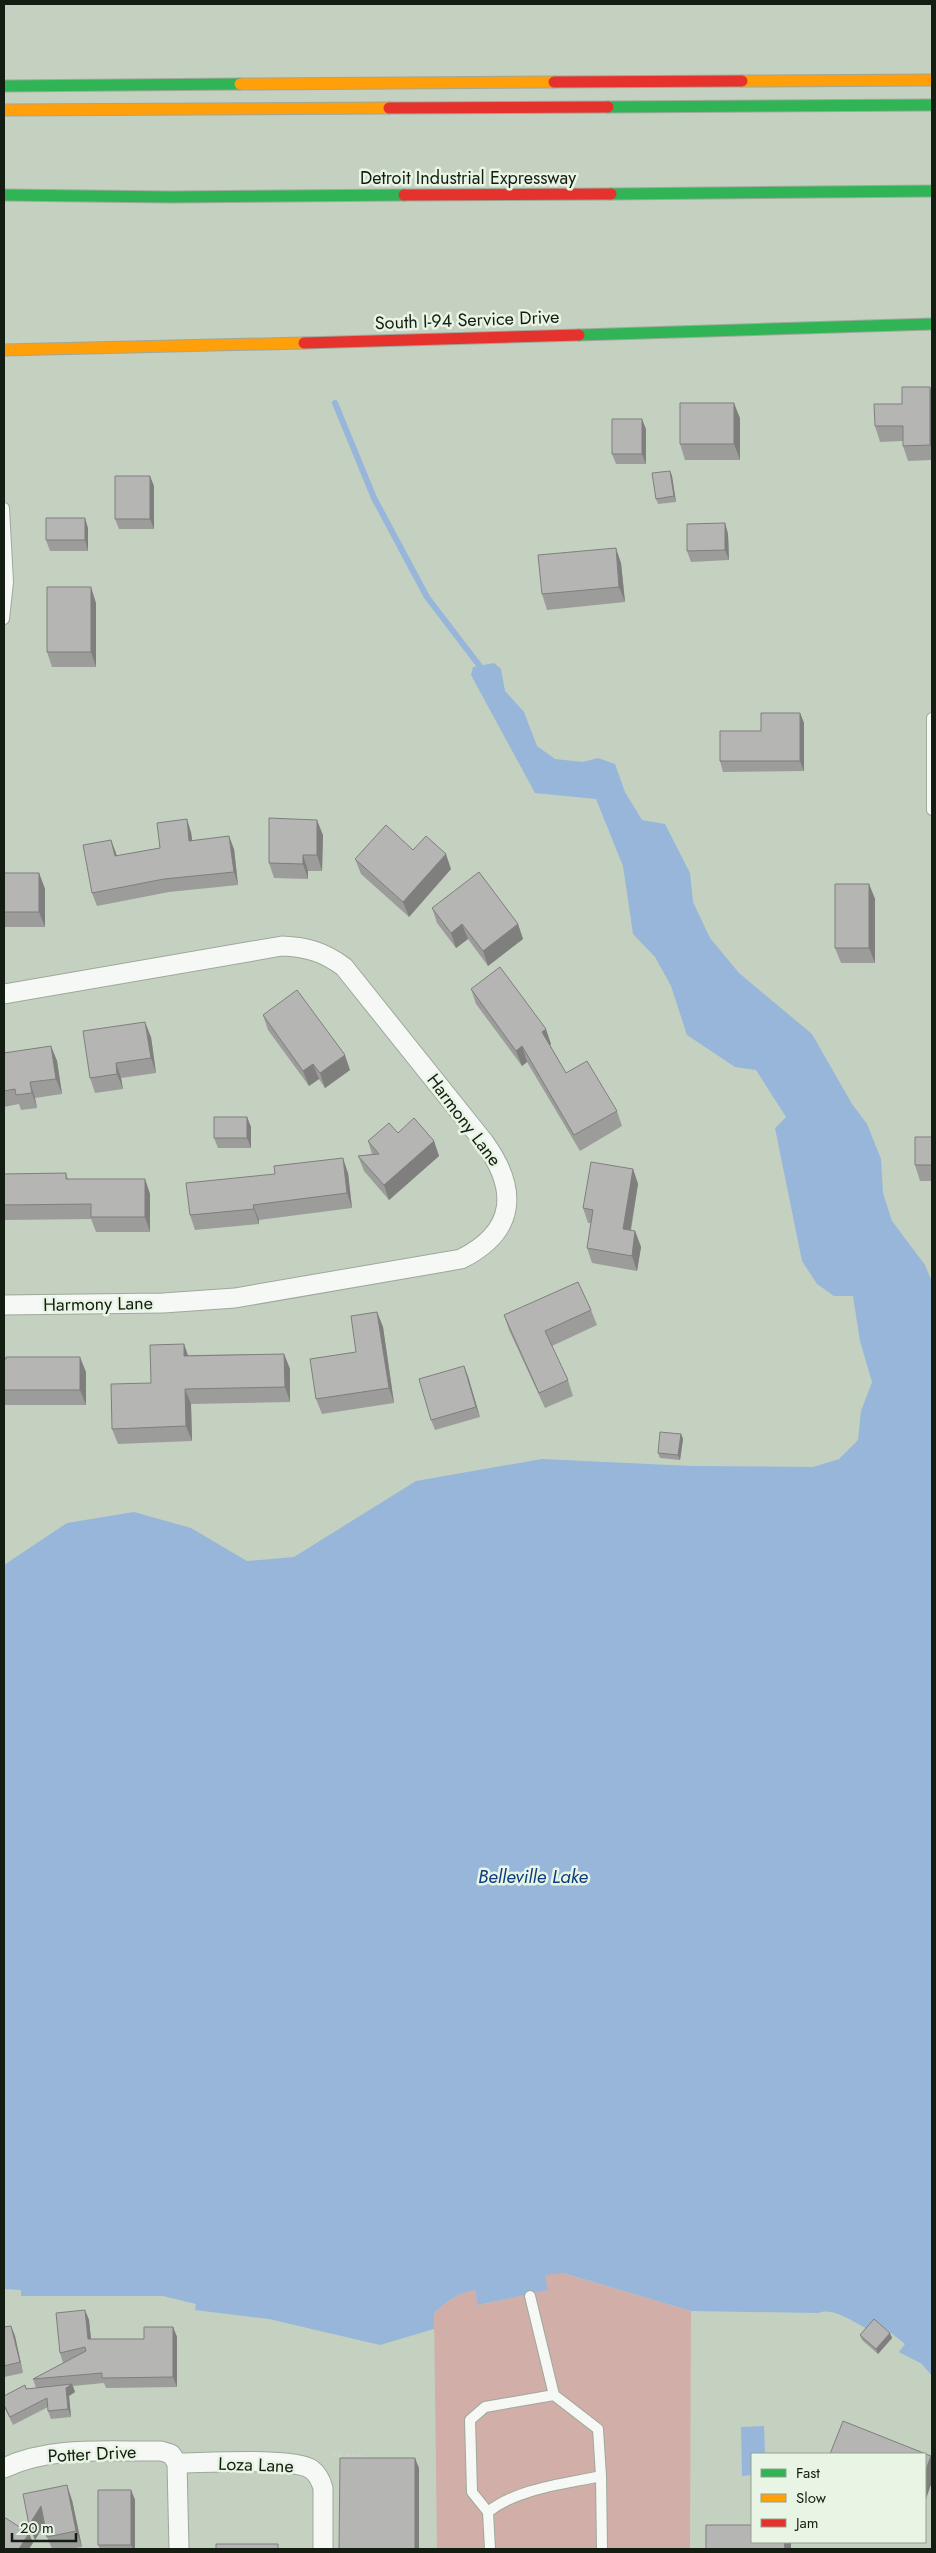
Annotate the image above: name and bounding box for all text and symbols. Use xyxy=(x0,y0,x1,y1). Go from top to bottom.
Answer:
street label: Detroit Industrial Expressway xyxy=(360,165,576,191)
street label: South I-94 Service Drive xyxy=(374,304,560,336)
street label: Harmony Lane xyxy=(421,1068,507,1172)
street label: Harmony Lane xyxy=(43,1290,153,1318)
water label: Belleville Lake xyxy=(478,1863,589,1890)
street label: Potter Drive xyxy=(47,2439,137,2469)
street label: Loza Lane xyxy=(218,2451,294,2479)
legend xyxy=(751,2453,926,2543)
text: Fast xyxy=(796,2462,820,2484)
text: Slow xyxy=(796,2487,827,2509)
scale bar xyxy=(12,2510,76,2542)
text: Jam xyxy=(794,2512,819,2534)
text: 20 m xyxy=(20,2517,54,2539)

